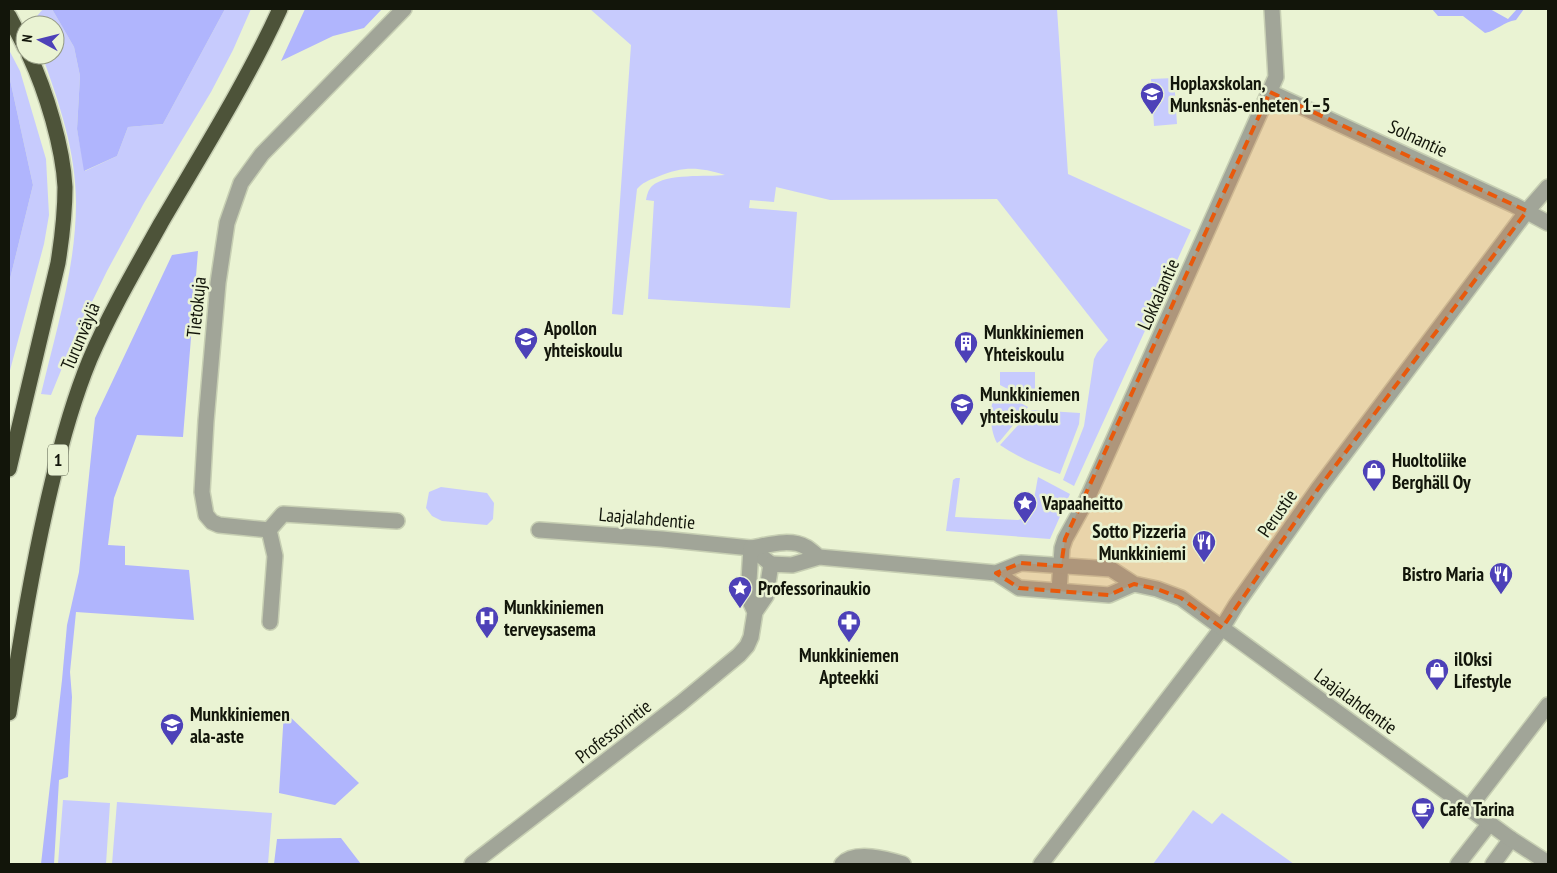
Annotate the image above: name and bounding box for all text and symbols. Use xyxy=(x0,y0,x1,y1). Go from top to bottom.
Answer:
north arrow xyxy=(15,15,65,65)
text: N xyxy=(18,34,36,43)
place label: Hoplaxskolan, Munksnäs-enheten 1–5 xyxy=(1170,71,1331,117)
school or university icon: Hoplaxskolan, Munksnäs-enheten 1–5 xyxy=(1139,81,1165,115)
street label: Solnantie xyxy=(1385,114,1451,162)
street label: Lokkalantie xyxy=(1132,255,1184,333)
street label: Tietokuja xyxy=(181,275,211,339)
street label: Turunväylä xyxy=(55,299,105,373)
place label: Apollon yhteiskoulu xyxy=(543,316,622,362)
place label: Munkkiniemen Yhteiskoulu xyxy=(983,320,1084,366)
school or university icon: Apollon yhteiskoulu xyxy=(513,326,539,360)
building icon: Munkkiniemen Yhteiskoulu xyxy=(953,330,979,364)
place label: Munkkiniemen yhteiskoulu xyxy=(979,382,1080,428)
school or university icon: Munkkiniemen yhteiskoulu xyxy=(949,392,975,426)
road number: 1 xyxy=(48,444,68,476)
place label: Huoltoliike Berghäll Oy xyxy=(1392,448,1471,494)
shop icon: Huoltoliike Berghäll Oy xyxy=(1361,458,1387,492)
street label: Perustie xyxy=(1252,484,1302,542)
place icon: Vapaaheitto xyxy=(1012,490,1038,524)
place label: Vapaaheitto xyxy=(1041,491,1123,515)
street label: Laajalahdentie xyxy=(598,502,696,534)
place label: Sotto Pizzeria Munkkiniemi xyxy=(1092,519,1186,565)
restaurant icon: Sotto Pizzeria Munkkiniemi xyxy=(1191,529,1217,563)
restaurant icon: Bistro Maria xyxy=(1488,561,1514,595)
place label: Bistro Maria xyxy=(1402,562,1484,586)
place icon: Professorinaukio xyxy=(727,575,753,609)
place label: Professorinaukio xyxy=(758,576,871,600)
place label: Munkkiniemen terveysasema xyxy=(504,595,604,641)
hospital icon: Munkkiniemen terveysasema xyxy=(474,605,500,639)
pharmacy icon: Munkkiniemen Apteekki xyxy=(836,609,862,643)
place label: Munkkiniemen Apteekki xyxy=(799,643,899,689)
place label: ilOksi Lifestyle xyxy=(1454,647,1512,693)
shop icon: ilOksi Lifestyle xyxy=(1424,657,1450,691)
street label: Laajalahdentie xyxy=(1310,663,1402,739)
street label: Professorintie xyxy=(570,694,656,768)
place label: Munkkiniemen ala-aste xyxy=(190,702,290,748)
school or university icon: Munkkiniemen ala-aste xyxy=(159,712,185,746)
cafe icon: Cafe Tarina xyxy=(1410,796,1436,830)
place label: Cafe Tarina xyxy=(1440,797,1515,821)

